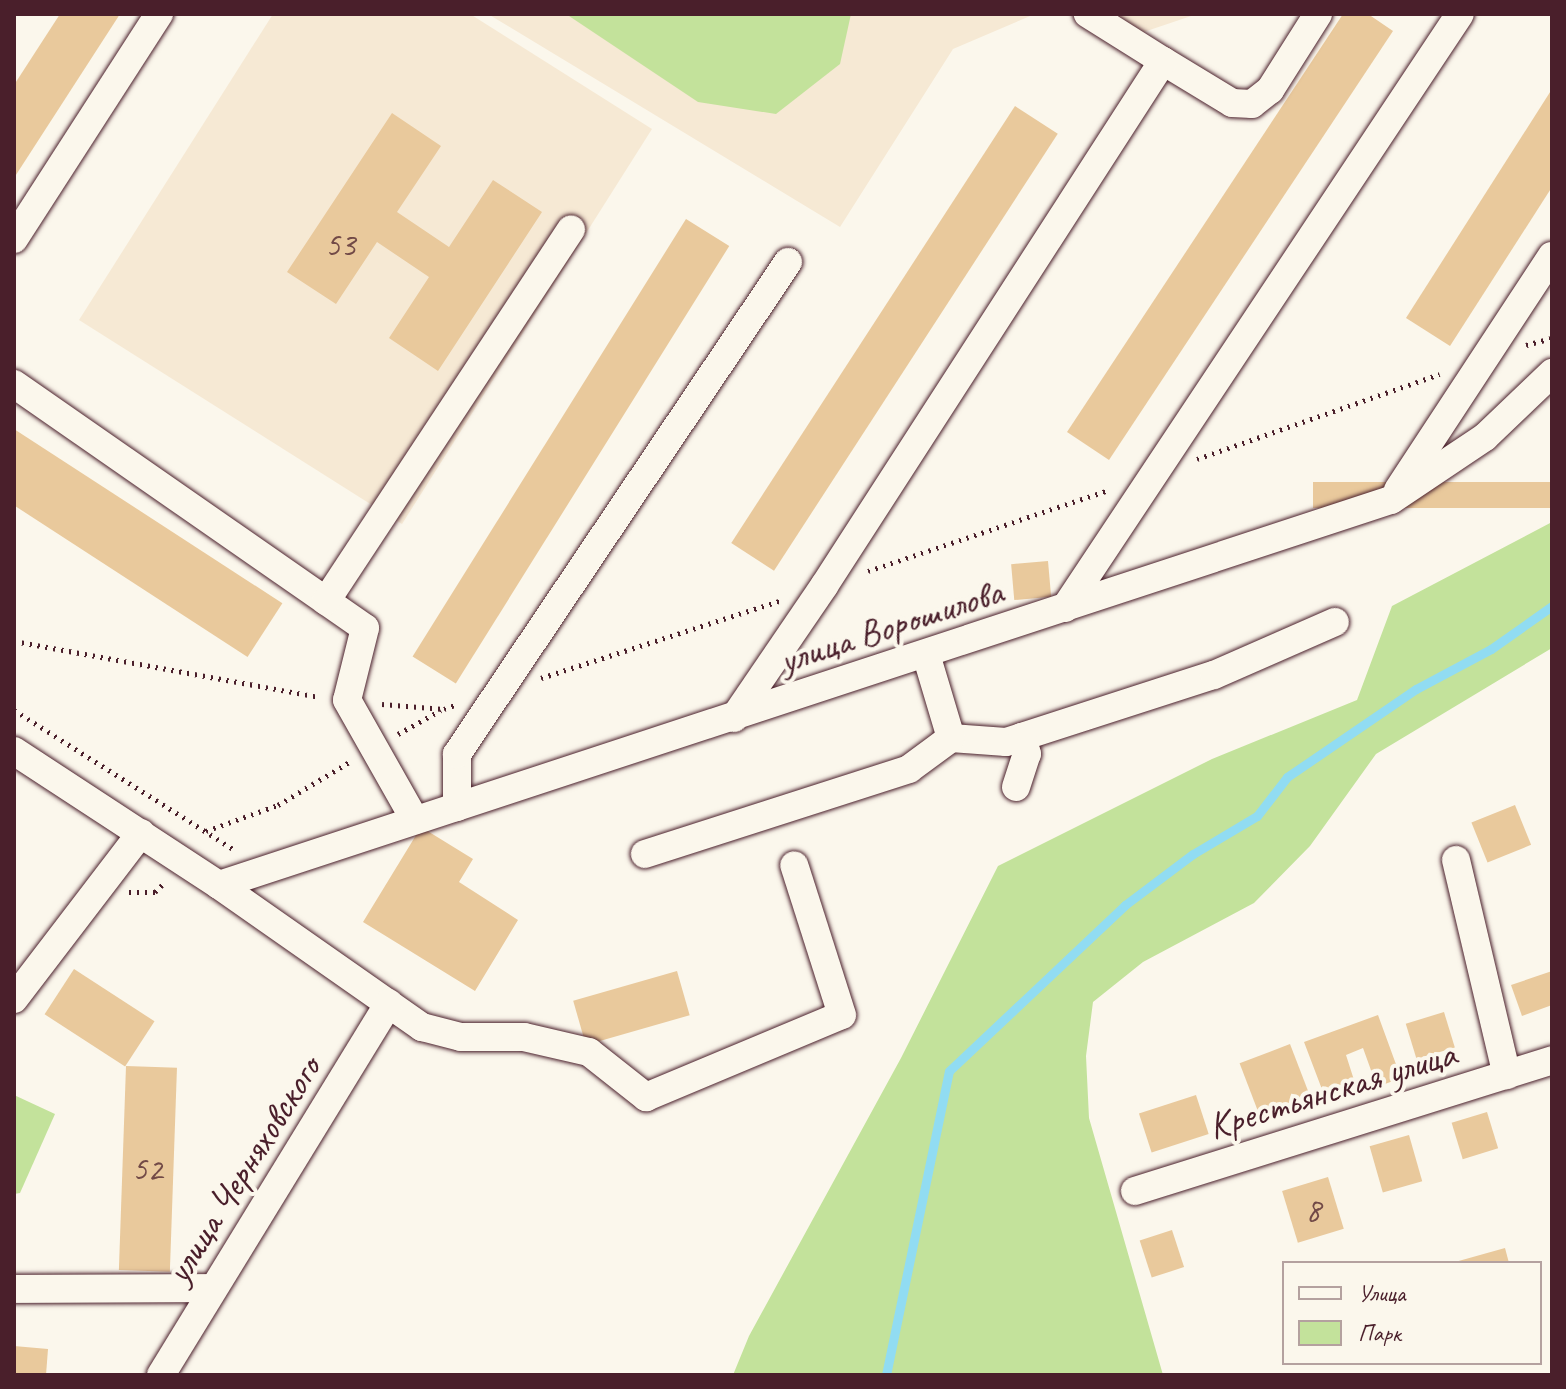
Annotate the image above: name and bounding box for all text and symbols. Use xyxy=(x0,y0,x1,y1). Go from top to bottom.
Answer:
house number: 53 xyxy=(325,225,355,265)
street label: улица Ворошилова xyxy=(774,569,1008,683)
street label: Крестьянская улица xyxy=(1201,1030,1463,1150)
street label: улица Черняховского xyxy=(155,1048,331,1292)
house number: 52 xyxy=(132,1149,162,1189)
house number: 8 xyxy=(1305,1190,1321,1230)
legend xyxy=(1282,1261,1542,1365)
text: Улица xyxy=(1358,1278,1406,1308)
text: Парк xyxy=(1358,1318,1401,1348)

